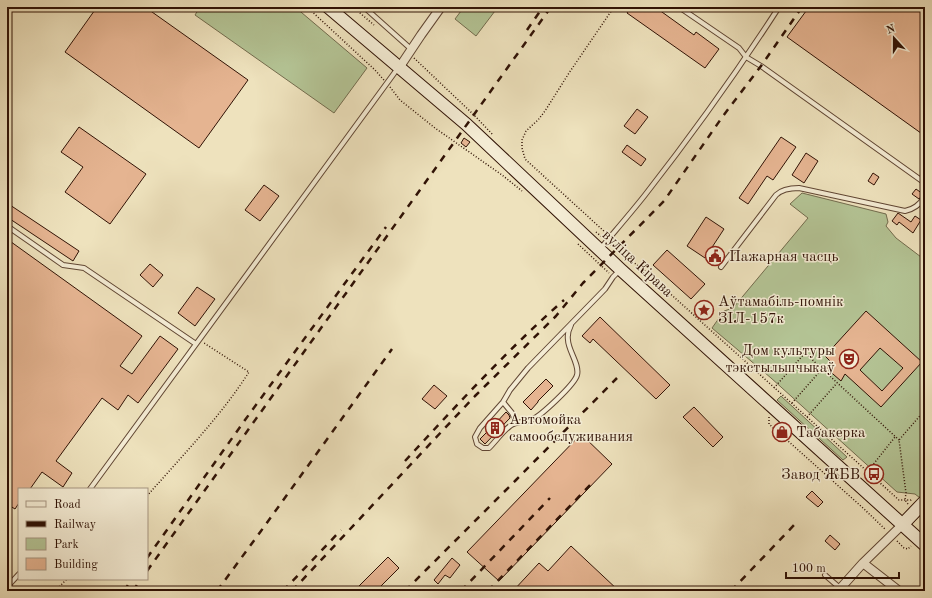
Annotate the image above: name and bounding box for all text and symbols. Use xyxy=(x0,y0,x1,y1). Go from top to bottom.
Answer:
north arrow xyxy=(874,18,914,58)
text: N xyxy=(885,23,897,37)
street label: вуліца Кірава xyxy=(599,228,676,301)
public building icon: Пажарная часць xyxy=(704,245,726,267)
place label: Пажарная часць xyxy=(729,250,838,265)
place label: Аўтамабіль-помнік ЗІЛ-157к xyxy=(718,295,844,327)
place icon: Аўтамабіль-помнік ЗІЛ-157к xyxy=(693,299,715,321)
place label: Дом культуры тэкстыльшчыкаў xyxy=(725,344,835,376)
theatre icon: Дом культуры тэкстыльшчыкаў xyxy=(838,348,860,370)
place label: Автомойка самообслуживания xyxy=(509,413,633,445)
building icon: Автомойка самообслуживания xyxy=(484,417,506,439)
shop icon: Табакерка xyxy=(771,421,793,443)
place label: Табакерка xyxy=(796,426,866,441)
bus stop icon: Завод ЖБВ xyxy=(863,463,885,485)
place label: Завод ЖБВ xyxy=(781,468,860,483)
legend xyxy=(18,488,148,580)
text: Road xyxy=(54,499,81,511)
text: Railway xyxy=(54,519,97,531)
text: Park xyxy=(54,539,79,551)
scale bar xyxy=(786,554,899,580)
text: Building xyxy=(54,559,98,571)
text: 100 m xyxy=(792,563,826,575)

